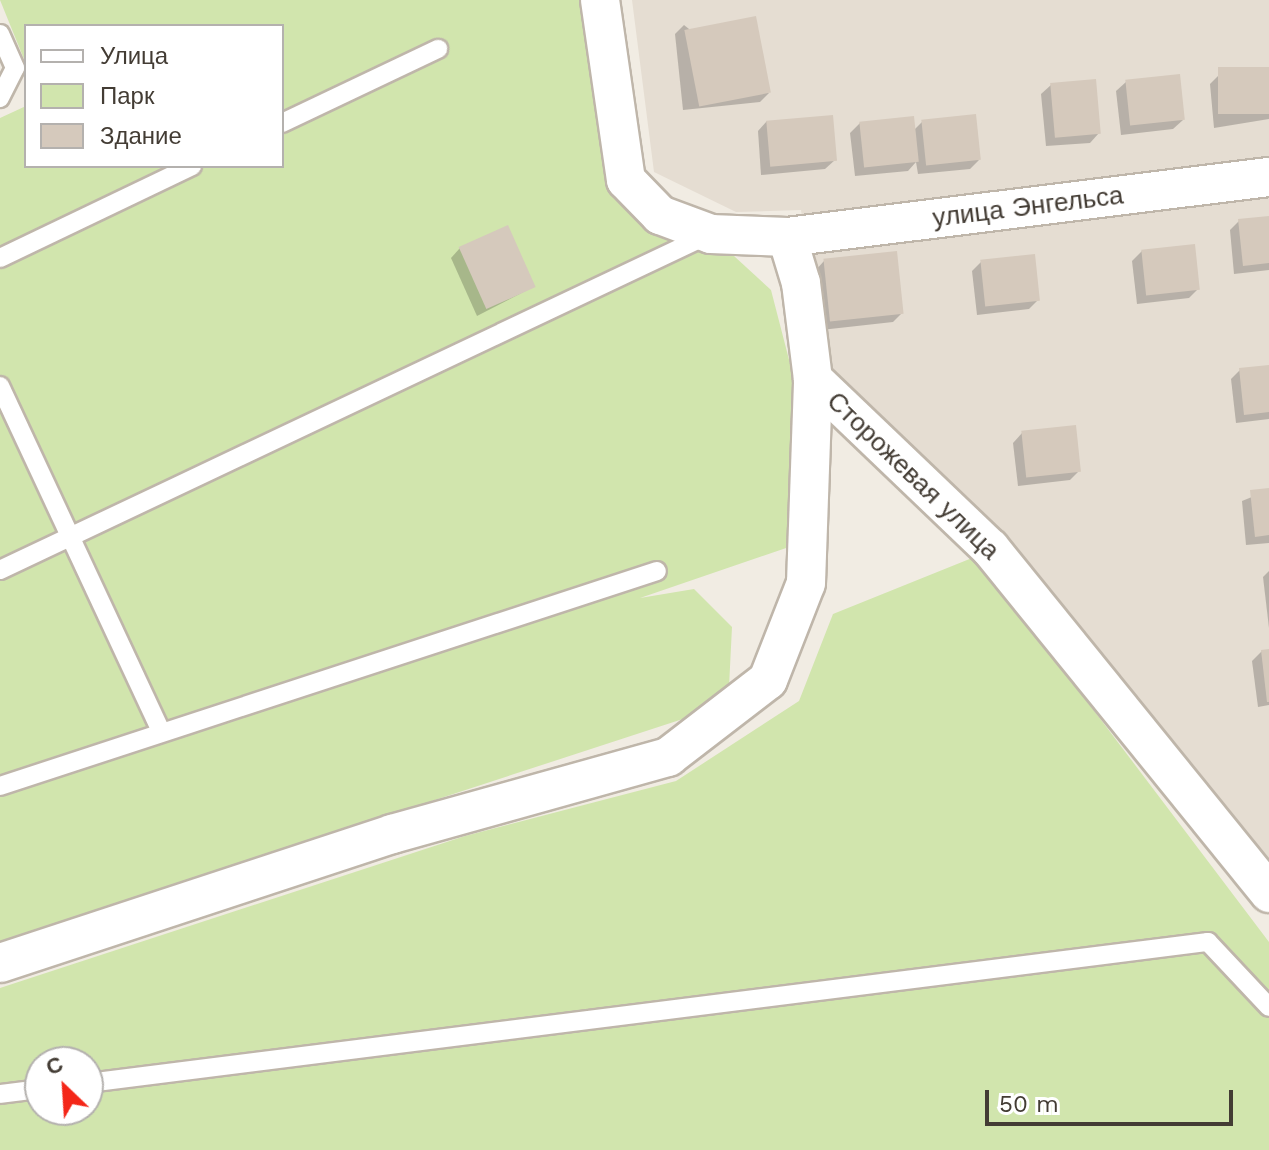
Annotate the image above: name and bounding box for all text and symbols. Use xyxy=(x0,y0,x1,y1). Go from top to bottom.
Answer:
legend xyxy=(24,24,284,168)
text: Улица xyxy=(100,42,168,70)
text: Парк xyxy=(100,82,154,110)
text: Здание xyxy=(100,122,182,150)
street label: улица Энгельса xyxy=(931,180,1125,234)
street label: Сторожевая улица xyxy=(820,386,1006,566)
north arrow xyxy=(24,1046,104,1126)
text: С xyxy=(42,1051,67,1080)
scale bar xyxy=(989,1074,1237,1124)
text: 50 m xyxy=(999,1090,1059,1118)

